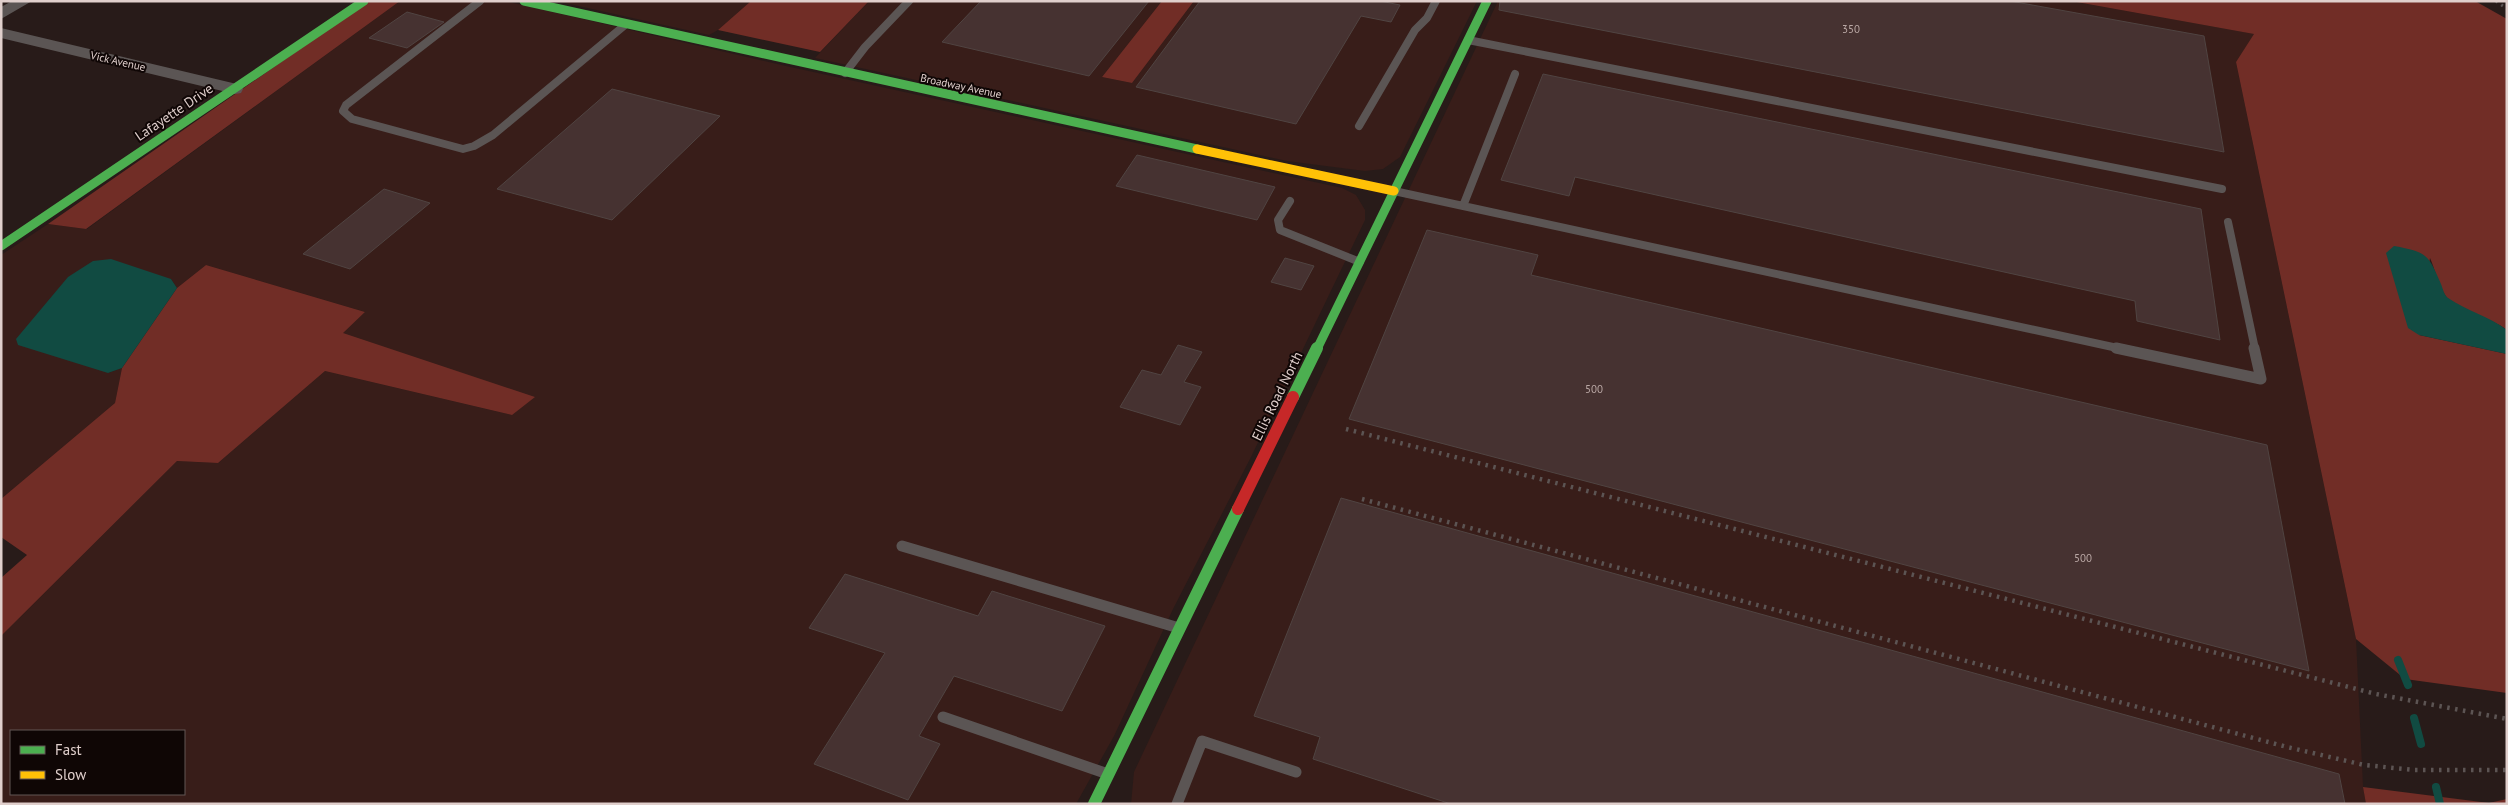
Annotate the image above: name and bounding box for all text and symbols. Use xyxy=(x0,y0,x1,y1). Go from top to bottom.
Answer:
house number: 350 xyxy=(1842,22,1860,36)
street label: Vick Avenue xyxy=(88,48,147,74)
street label: Broadway Avenue xyxy=(919,71,1003,102)
street label: Lafayette Drive xyxy=(132,79,216,145)
street label: Ellis Road North xyxy=(1248,348,1306,444)
house number: 500 xyxy=(1585,382,1603,396)
house number: 500 xyxy=(2074,551,2092,565)
legend xyxy=(10,730,185,795)
text: Fast xyxy=(55,740,82,759)
text: Slow xyxy=(55,765,86,784)

